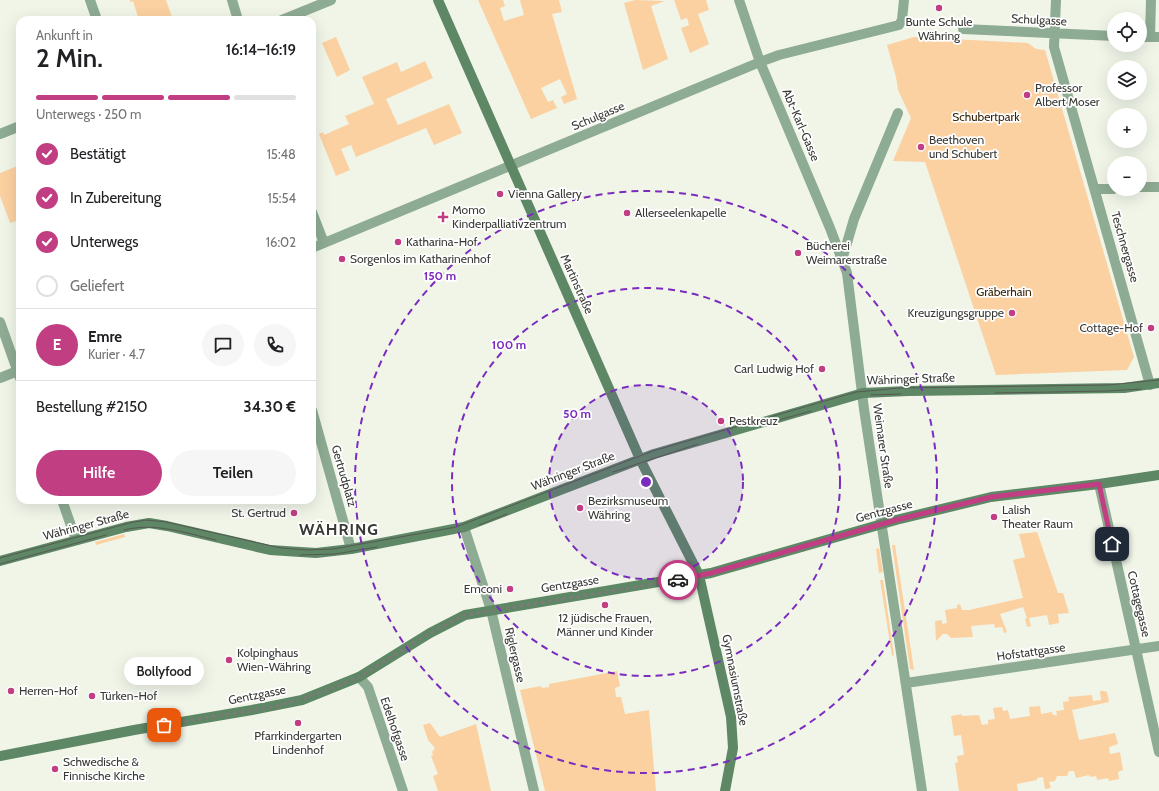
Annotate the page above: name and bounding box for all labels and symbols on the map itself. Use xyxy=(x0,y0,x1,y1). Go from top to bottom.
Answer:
marker: Bunte Schule Währing xyxy=(934,3,944,13)
street label: Schulgasse xyxy=(1011,11,1067,28)
place label: Bunte Schule Währing xyxy=(905,14,973,43)
place label: Professor Albert Moser xyxy=(1035,80,1100,109)
street label: Abt-Karl-Gasse xyxy=(779,86,823,163)
marker: Professor Albert Moser xyxy=(1022,90,1032,100)
street label: Schulgasse xyxy=(569,98,626,133)
park label: Schubertpark xyxy=(952,109,1020,124)
place label: Beethoven und Schubert xyxy=(929,132,997,161)
marker: Beethoven und Schubert xyxy=(916,142,926,152)
place label: Vienna Gallery xyxy=(508,186,582,201)
marker: Vienna Gallery xyxy=(495,189,505,199)
place label: Momo Kinderpalliativzentrum xyxy=(452,202,567,231)
place label: Allerseelenkapelle xyxy=(635,205,726,220)
marker: Allerseelenkapelle xyxy=(622,208,632,218)
street label: Teschnergasse xyxy=(1108,210,1143,284)
marker: Momo Kinderpalliativzentrum xyxy=(437,211,449,223)
place label: Katharina-Hof xyxy=(406,234,477,249)
marker: Katharina-Hof xyxy=(393,237,403,247)
place label: Bücherei Weimarerstraße xyxy=(806,238,887,267)
marker: Bücherei Weimarerstraße xyxy=(793,248,803,258)
place label: Sorgenlos im Katharinenhof xyxy=(350,251,491,266)
street label: Martinstraße xyxy=(558,252,597,316)
marker: Sorgenlos im Katharinenhof xyxy=(337,254,347,264)
text: 150 m xyxy=(424,268,456,283)
park label: Gräberhain xyxy=(976,284,1032,299)
place label: Kreuzigungsgruppe xyxy=(907,305,1004,320)
marker: Kreuzigungsgruppe xyxy=(1007,308,1017,318)
place label: Cottage-Hof xyxy=(1079,320,1143,335)
marker: Cottage-Hof xyxy=(1146,323,1156,333)
text: 100 m xyxy=(492,337,526,352)
place label: Carl Ludwig Hof xyxy=(734,361,814,376)
marker: Carl Ludwig Hof xyxy=(817,364,827,374)
street label: Währinger Straße xyxy=(867,369,955,388)
street label: Weimarer Straße xyxy=(870,403,897,489)
text: 50 m xyxy=(563,406,591,421)
place label: Pestkreuz xyxy=(729,413,778,428)
marker: Pestkreuz xyxy=(716,416,726,426)
street label: Gertrudplatz xyxy=(329,443,361,509)
street label: Währinger Straße xyxy=(529,448,617,493)
centre of rings xyxy=(639,475,653,489)
place label: Bezirksmuseum Währing xyxy=(588,493,668,522)
street label: Gentzgasse xyxy=(854,496,914,525)
place label: Lalish Theater Raum xyxy=(1002,502,1073,531)
marker: Bezirksmuseum Währing xyxy=(575,503,585,513)
place label: St. Gertrud xyxy=(231,505,286,520)
street label: Währinger Straße xyxy=(41,506,130,543)
marker: St. Gertrud xyxy=(289,508,299,518)
marker: Lalish Theater Raum xyxy=(989,512,999,522)
district label: WÄHRING xyxy=(299,520,379,539)
pin xyxy=(1095,527,1129,561)
courier xyxy=(658,560,698,600)
street label: Cottagegasse xyxy=(1125,569,1154,638)
street label: Gentzgasse xyxy=(540,572,600,595)
place label: Emconi xyxy=(464,581,502,596)
marker: Emconi xyxy=(505,584,515,594)
marker: 12 jüdische Frauen, Männer und Kinder xyxy=(600,600,610,610)
place label: 12 jüdische Frauen, Männer und Kinder xyxy=(557,610,654,639)
street label: Riglergasse xyxy=(502,626,529,684)
street label: Gymnasiumstraße xyxy=(719,633,752,727)
street label: Hofstattgasse xyxy=(996,639,1066,664)
place label: Kolpinghaus Wien-Währing xyxy=(237,645,312,674)
marker: Kolpinghaus Wien-Währing xyxy=(224,655,234,665)
callout: Bollyfood xyxy=(124,657,204,685)
street label: Gentzgasse xyxy=(227,682,287,707)
place label: Herren-Hof xyxy=(19,683,78,698)
marker: Herren-Hof xyxy=(6,686,16,696)
place label: Türken-Hof xyxy=(100,688,157,703)
marker: Türken-Hof xyxy=(87,691,97,701)
street label: Edelhofgasse xyxy=(377,695,413,763)
pin xyxy=(147,708,181,742)
marker: Pfarrkindergarten Lindenhof xyxy=(293,718,303,728)
place label: Pfarrkindergarten Lindenhof xyxy=(254,728,342,757)
place label: Schwedische & Finnische Kirche xyxy=(63,754,145,783)
marker: Schwedische & Finnische Kirche xyxy=(50,764,60,774)

